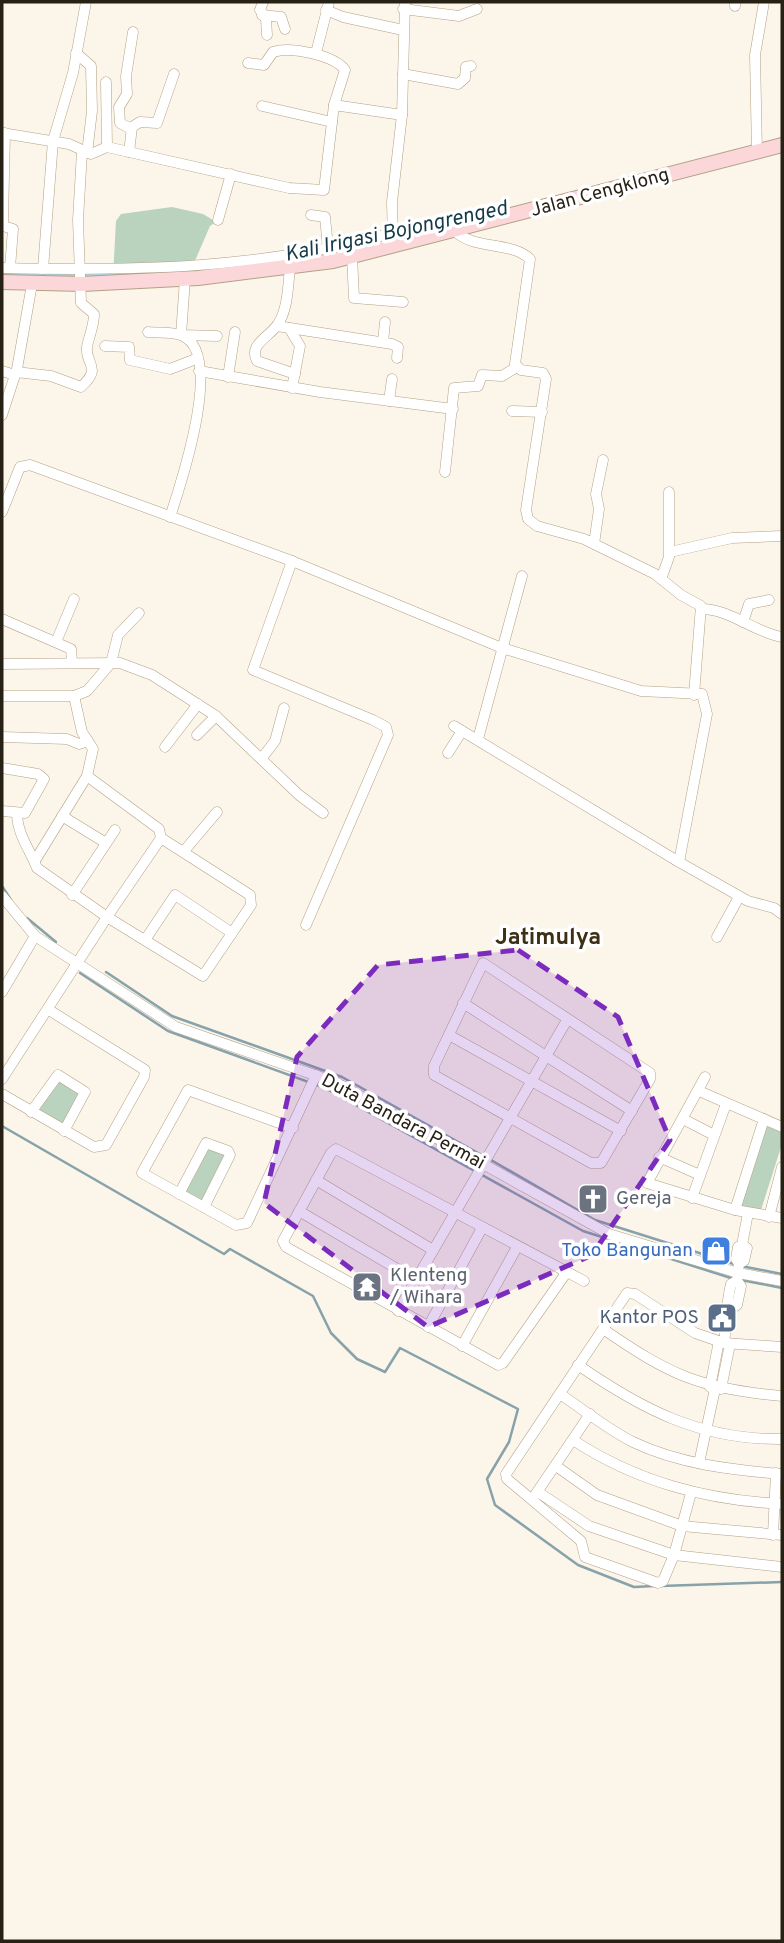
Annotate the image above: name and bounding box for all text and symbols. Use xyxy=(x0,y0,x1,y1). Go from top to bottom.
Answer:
street label: Jalan Cengklong xyxy=(528,163,672,223)
water label: Kali Irigasi Bojongrenged xyxy=(282,195,511,269)
district label: Jatimulya xyxy=(495,924,601,953)
street label: Duta Bandara Permai xyxy=(317,1069,489,1175)
church icon: Gereja xyxy=(576,1182,610,1216)
place label: Gereja xyxy=(616,1187,671,1211)
shop icon: Toko Bangunan xyxy=(699,1234,733,1268)
place label: Toko Bangunan xyxy=(561,1239,693,1263)
place label: Klenteng / Wihara xyxy=(389,1264,467,1310)
temple icon: Klenteng / Wihara xyxy=(350,1270,384,1304)
public building icon: Kantor POS xyxy=(705,1301,739,1335)
place label: Kantor POS xyxy=(600,1306,699,1330)

